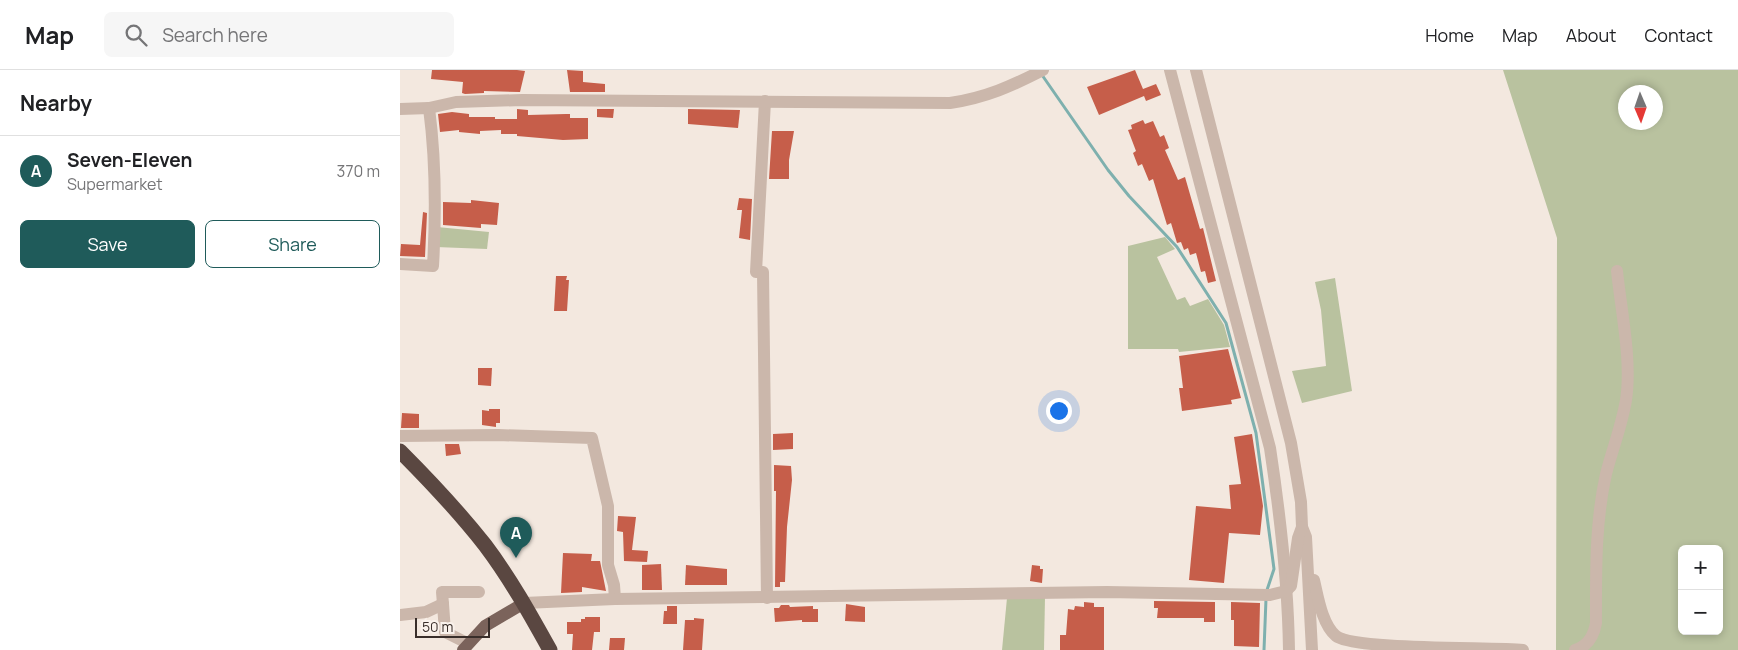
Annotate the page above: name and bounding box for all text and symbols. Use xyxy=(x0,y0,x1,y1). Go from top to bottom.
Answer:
search box xyxy=(104,12,454,57)
text: Map xyxy=(25,18,74,51)
icon: search xyxy=(122,21,150,49)
text: Search here xyxy=(162,22,268,48)
text: Home xyxy=(1425,23,1474,47)
text: Map xyxy=(1502,23,1538,47)
text: About xyxy=(1566,23,1616,47)
text: Contact xyxy=(1644,23,1713,47)
north arrow xyxy=(1618,85,1663,130)
text: Nearby xyxy=(20,89,92,117)
text: Seven-Eleven xyxy=(67,147,192,173)
text: A xyxy=(31,160,41,182)
text: 370 m xyxy=(337,160,380,182)
text: Supermarket xyxy=(67,173,163,195)
button: Save xyxy=(20,220,195,268)
button: Share xyxy=(205,220,380,268)
your location xyxy=(1046,398,1072,424)
pin: A xyxy=(500,517,532,558)
map controls xyxy=(1678,545,1723,635)
button: + xyxy=(1678,545,1723,590)
button: − xyxy=(1678,590,1723,635)
scale bar xyxy=(415,615,490,638)
text: 50 m xyxy=(422,617,453,636)

